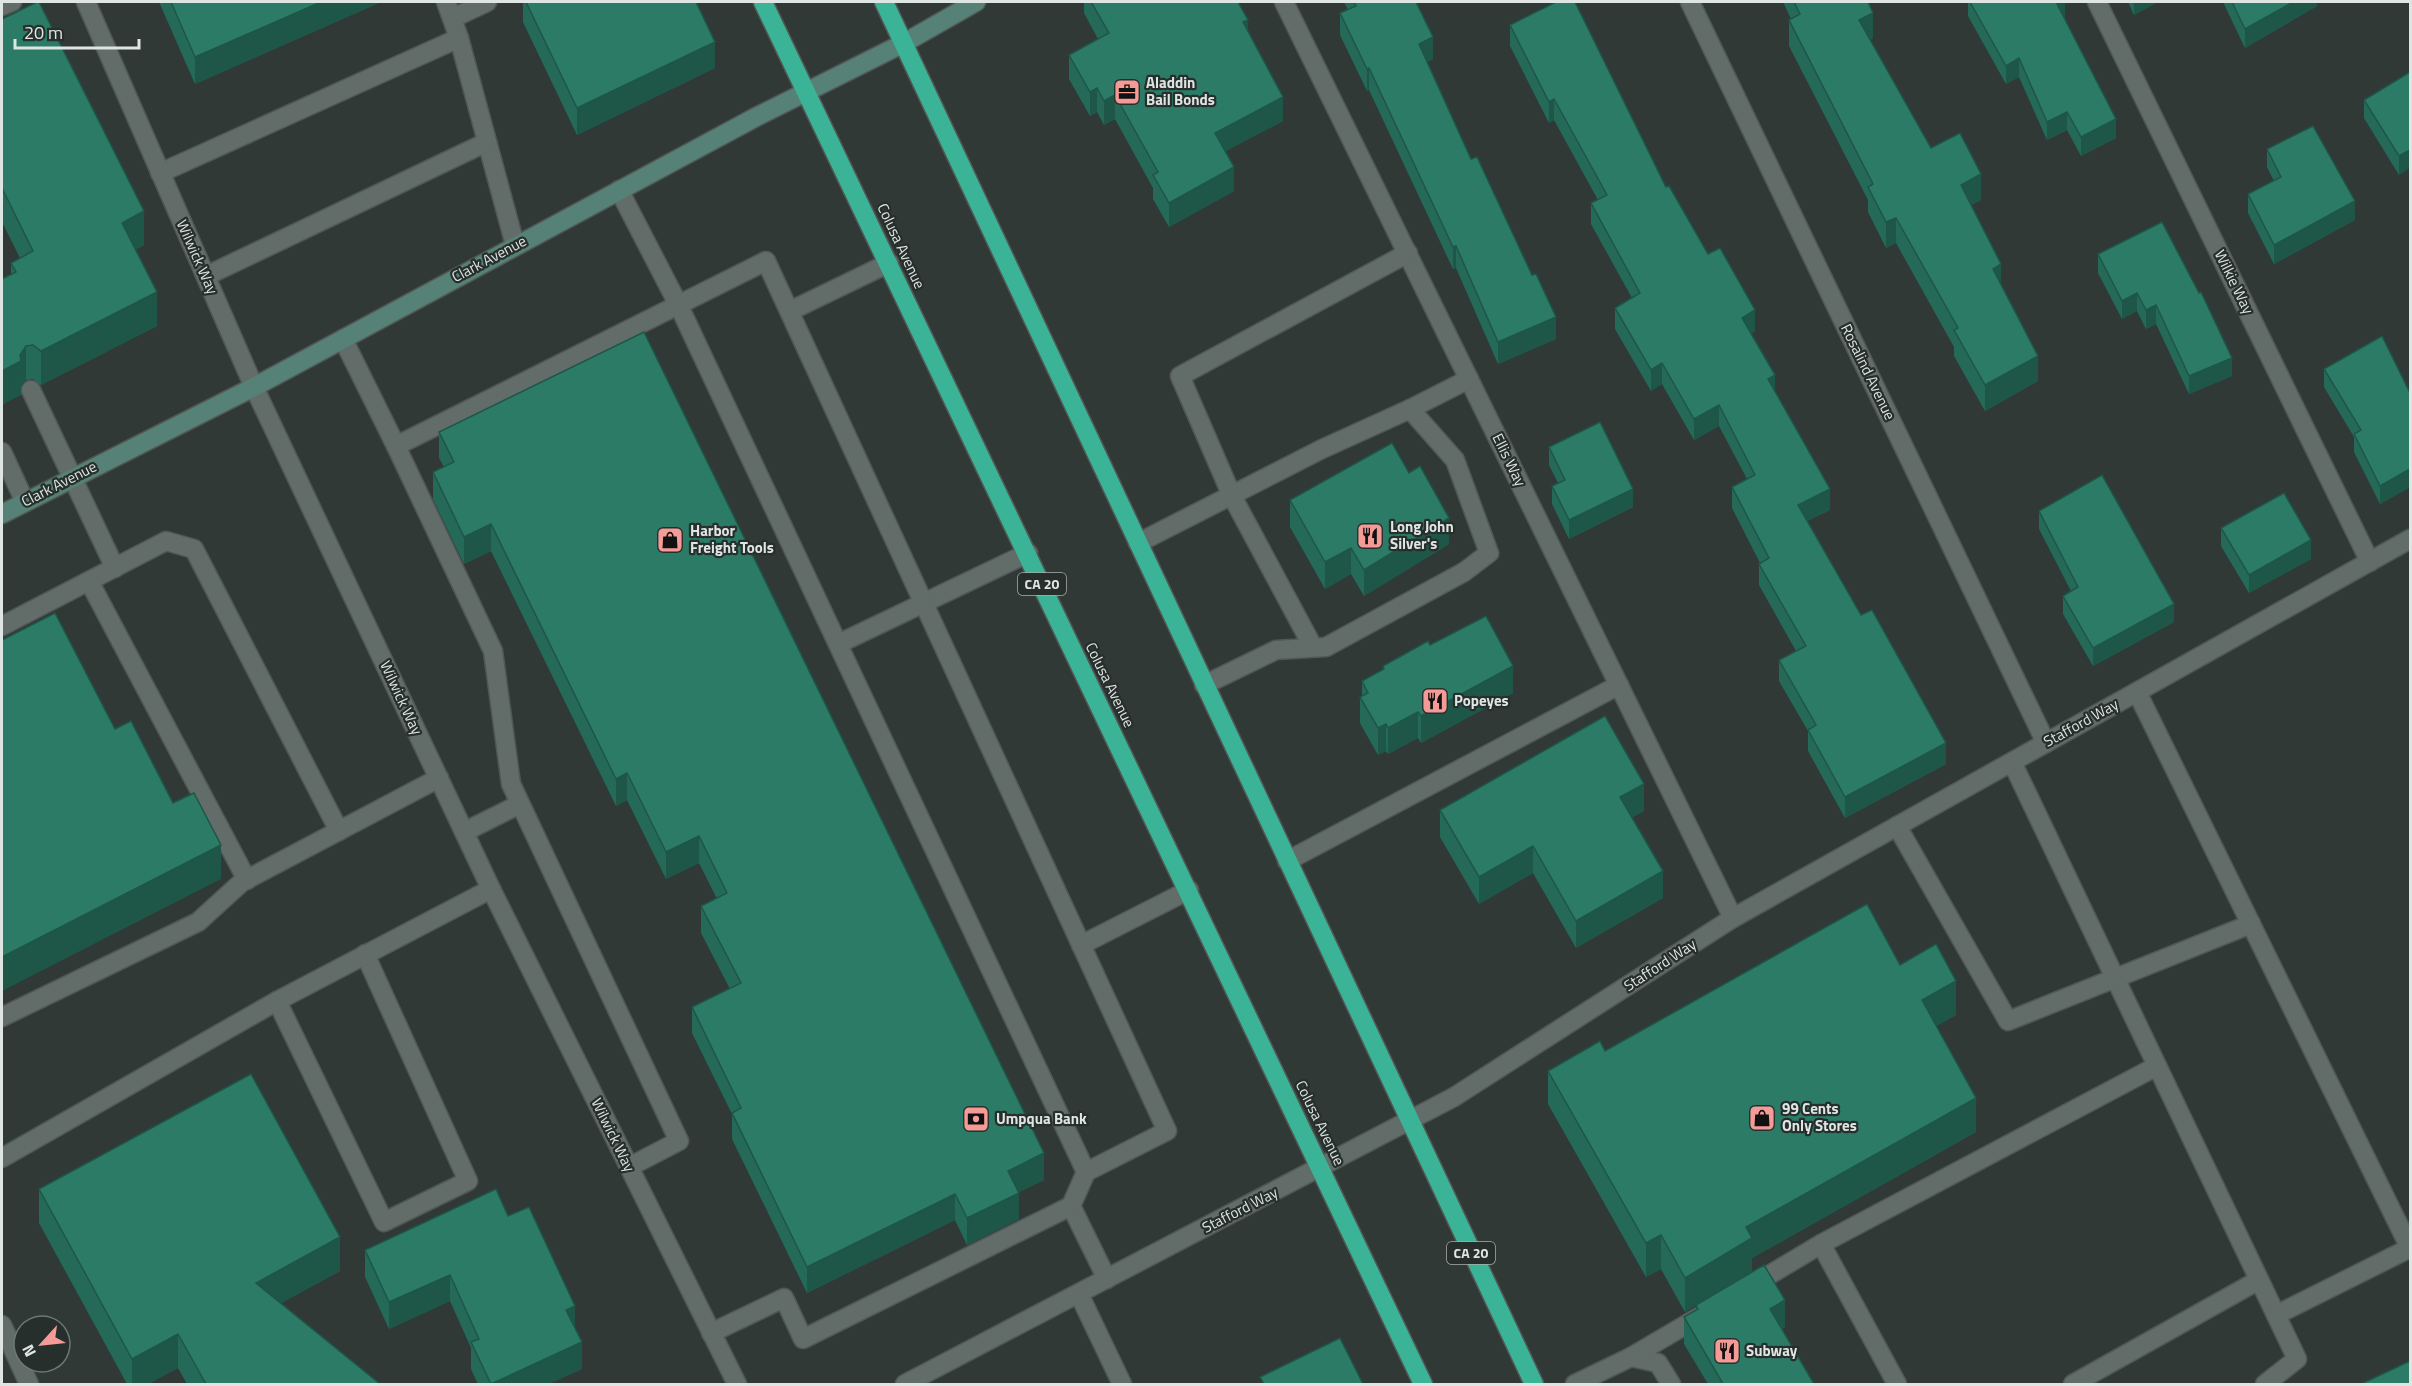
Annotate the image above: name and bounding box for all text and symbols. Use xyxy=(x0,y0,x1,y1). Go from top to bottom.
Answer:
scale bar xyxy=(15,12,140,50)
text: 20 m xyxy=(24,19,63,46)
place label: Aladdin Bail Bonds xyxy=(1146,71,1215,111)
office icon: Aladdin Bail Bonds xyxy=(1112,77,1142,107)
street label: Colusa Avenue xyxy=(872,199,931,292)
street label: Wilwick Way xyxy=(171,216,224,298)
street label: Clark Avenue xyxy=(447,229,530,288)
street label: Wilkie Way xyxy=(2209,246,2260,318)
street label: Rosalind Avenue xyxy=(1835,320,1902,424)
street label: Ellis Way xyxy=(1487,429,1532,490)
street label: Clark Avenue xyxy=(17,455,100,512)
place label: Long John Silver's xyxy=(1390,515,1454,555)
place label: Harbor Freight Tools xyxy=(690,519,774,559)
restaurant icon: Long John Silver's xyxy=(1355,521,1385,551)
shop icon: Harbor Freight Tools xyxy=(655,525,685,555)
road number: CA 20 xyxy=(1018,573,1066,595)
street label: Colusa Avenue xyxy=(1080,638,1141,731)
street label: Wilwick Way xyxy=(374,657,429,739)
restaurant icon: Popeyes xyxy=(1420,686,1450,716)
place label: Popeyes xyxy=(1454,689,1509,712)
street label: Stafford Way xyxy=(2039,693,2122,753)
street label: Stafford Way xyxy=(1619,932,1701,997)
street label: Colusa Avenue xyxy=(1290,1076,1351,1169)
street label: Wilwick Way xyxy=(586,1094,641,1176)
place label: 99 Cents Only Stores xyxy=(1782,1097,1857,1137)
shop icon: 99 Cents Only Stores xyxy=(1747,1103,1777,1133)
bank icon: Umpqua Bank xyxy=(961,1104,991,1134)
place label: Umpqua Bank xyxy=(996,1107,1087,1130)
street label: Stafford Way xyxy=(1198,1181,1282,1239)
road number: CA 20 xyxy=(1447,1242,1495,1264)
north arrow xyxy=(12,1314,72,1374)
restaurant icon: Subway xyxy=(1712,1336,1742,1366)
place label: Subway xyxy=(1746,1339,1798,1362)
text: N xyxy=(15,1340,42,1361)

